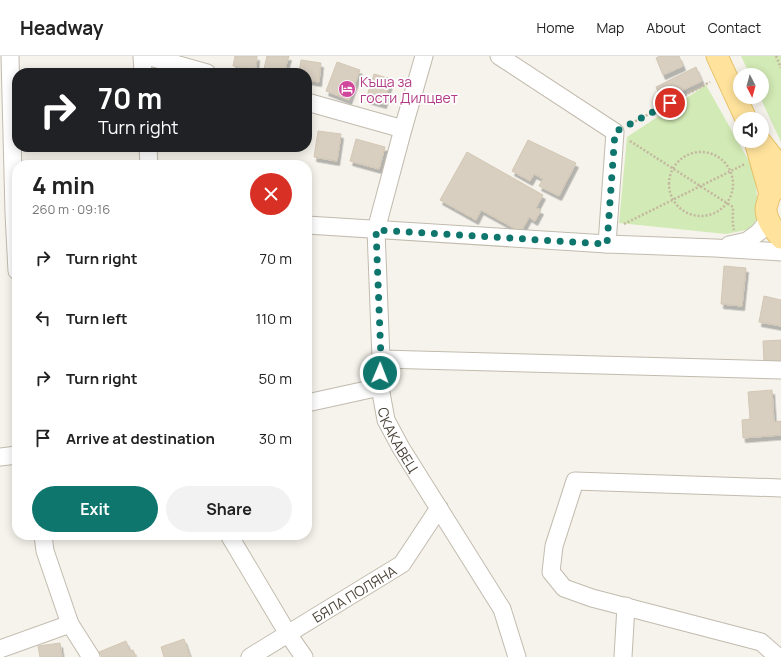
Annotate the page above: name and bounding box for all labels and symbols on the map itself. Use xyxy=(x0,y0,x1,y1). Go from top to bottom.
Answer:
north arrow xyxy=(733,68,769,104)
place label: Къща за гости Дилцвет xyxy=(360,72,458,107)
hotel icon: Къща за гости Дилцвет xyxy=(337,79,357,99)
pin xyxy=(653,86,687,120)
position arrow xyxy=(359,352,401,394)
street label: СКАКАВЕЦ xyxy=(374,406,423,476)
street label: БЯЛА ПОЛЯНА xyxy=(308,560,400,626)

